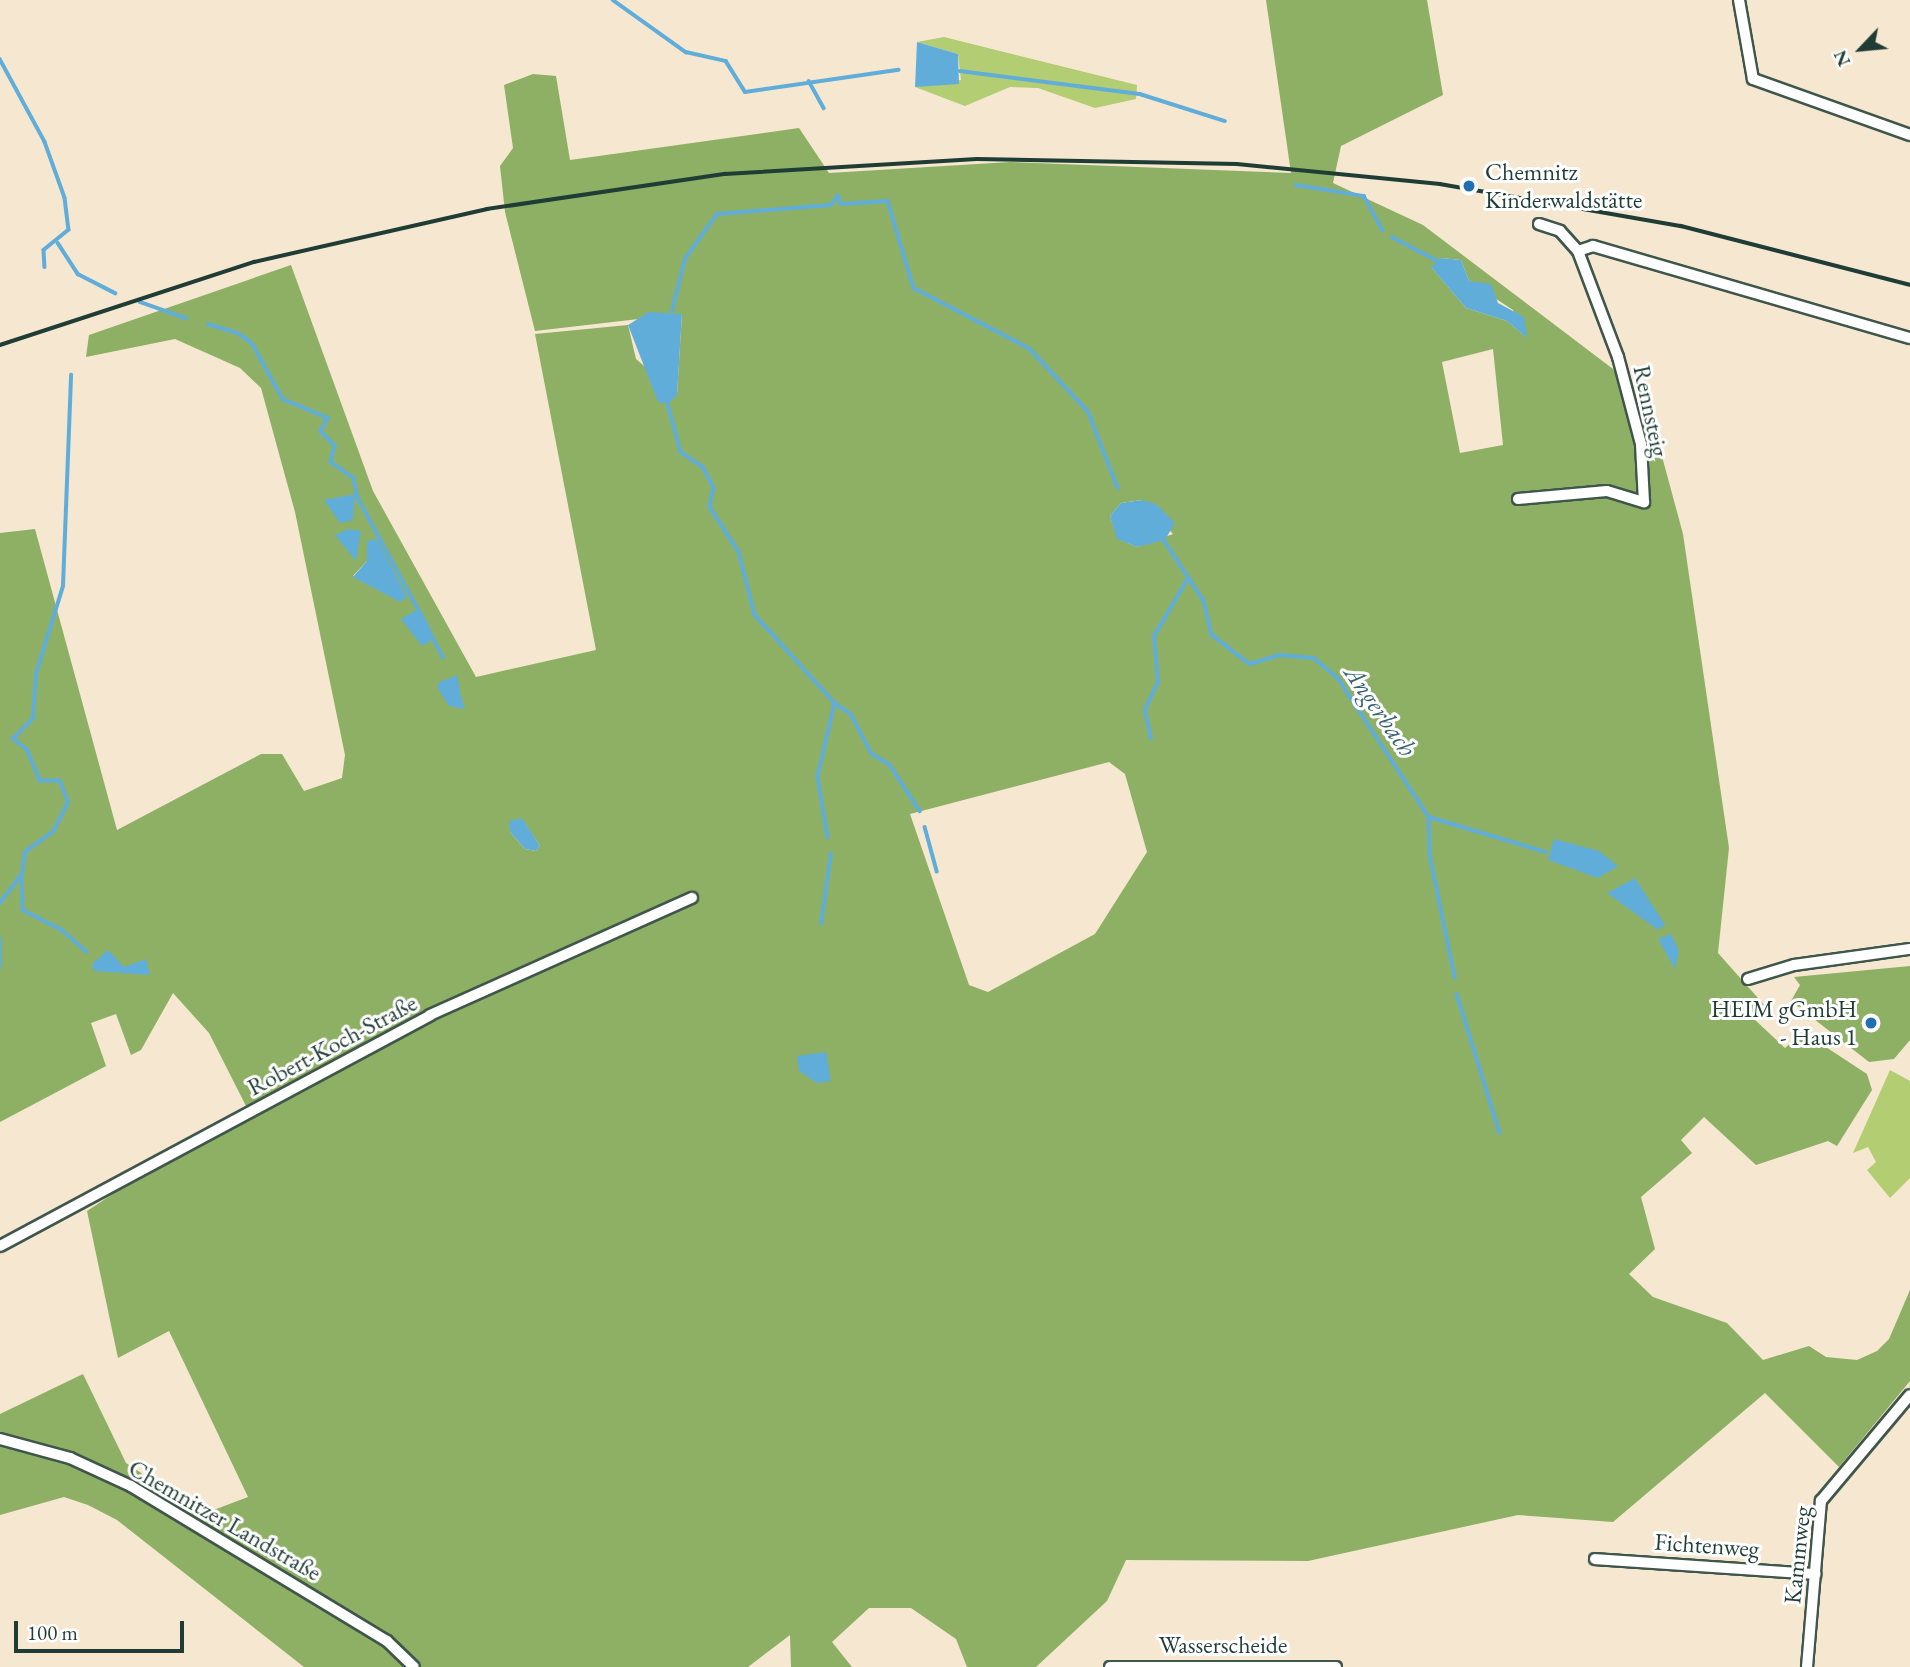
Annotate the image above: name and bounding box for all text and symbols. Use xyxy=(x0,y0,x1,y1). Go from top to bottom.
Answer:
north arrow xyxy=(1826,14,1896,84)
text: N xyxy=(1827,46,1856,71)
place label: Chemnitz Kinderwaldstätte xyxy=(1485,158,1642,214)
marker: Chemnitz Kinderwaldstätte xyxy=(1459,176,1479,196)
street label: Rennsteig xyxy=(1627,363,1675,459)
water label: Angerbach xyxy=(1337,659,1423,763)
street label: Robert-Koch-Straße xyxy=(242,988,422,1102)
place label: HEIM gGmbH - Haus 1 xyxy=(1711,995,1857,1051)
marker: HEIM gGmbH - Haus 1 xyxy=(1863,1015,1879,1031)
street label: Chemnitzer Landstraße xyxy=(124,1453,326,1587)
street label: Kammweg xyxy=(1778,1505,1816,1605)
street label: Fichtenweg xyxy=(1654,1527,1760,1563)
scale bar xyxy=(18,1608,187,1652)
text: 100 m xyxy=(27,1619,78,1646)
street label: Wasserscheide xyxy=(1159,1631,1287,1659)

